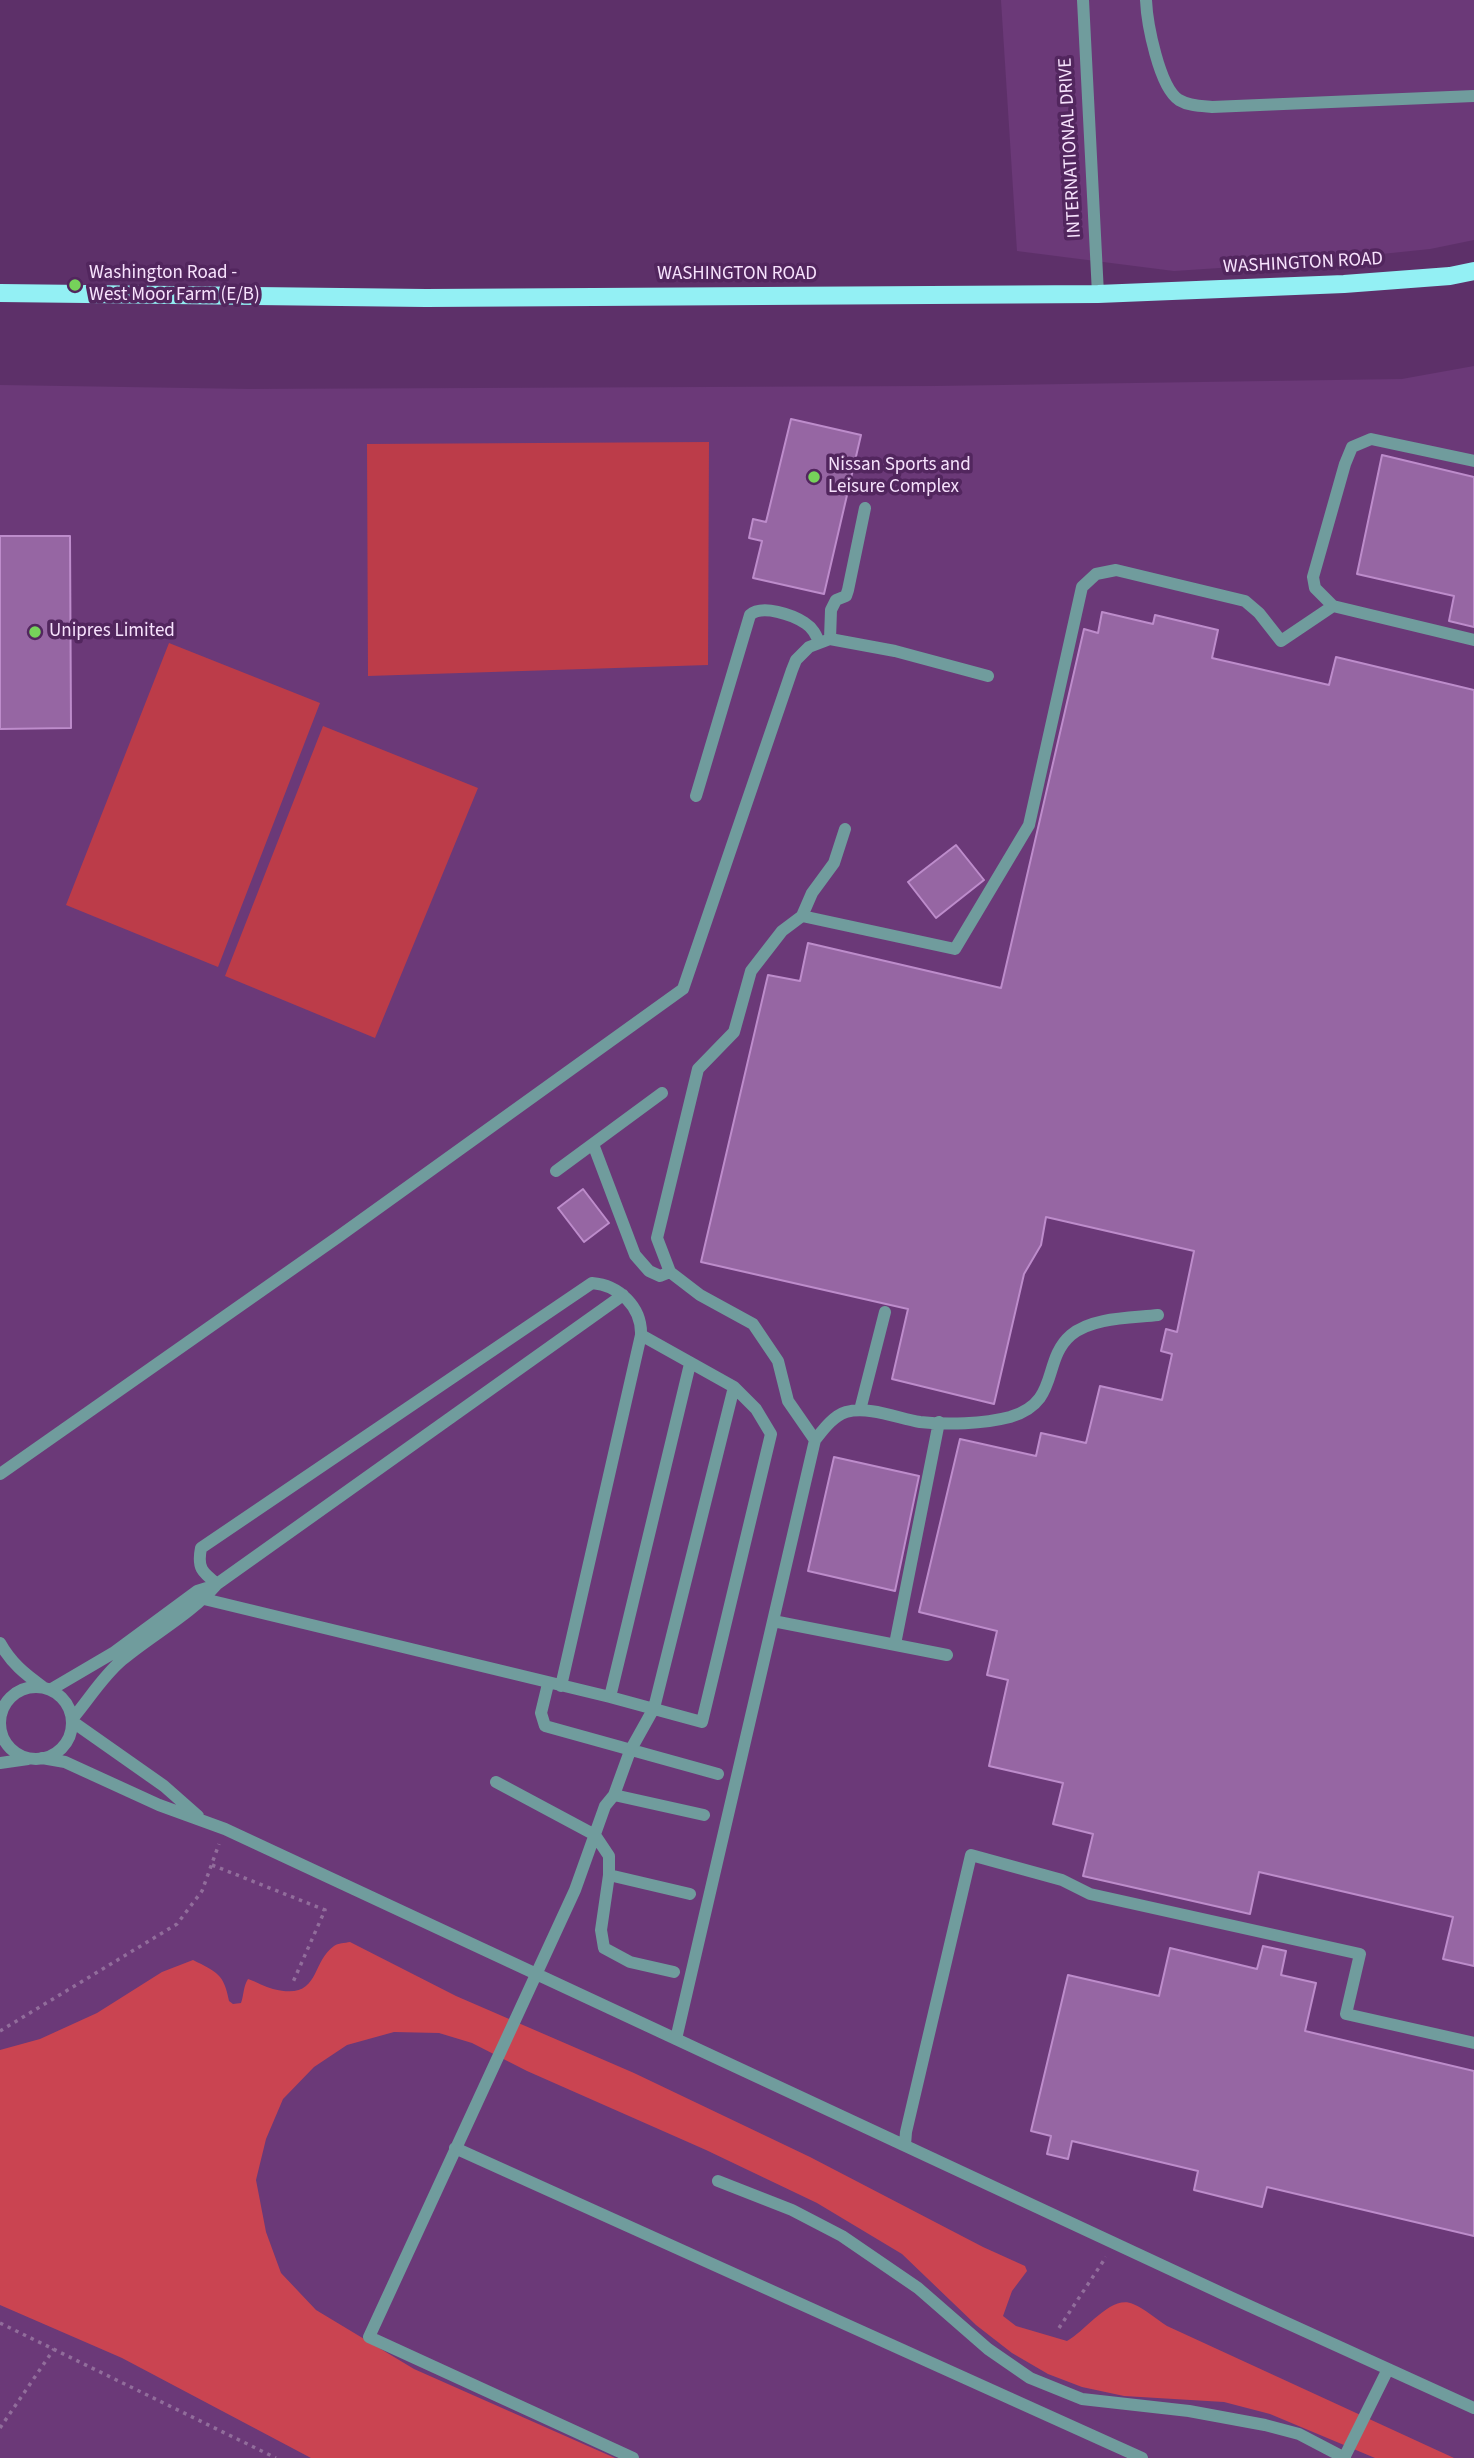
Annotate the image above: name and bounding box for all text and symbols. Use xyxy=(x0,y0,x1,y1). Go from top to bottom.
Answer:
street label: INTERNATIONAL DRIVE xyxy=(1055,57,1087,239)
street label: WASHINGTON ROAD xyxy=(1222,248,1384,280)
place label: Washington Road - West Moor Farm (E/B) xyxy=(89,263,260,307)
street label: WASHINGTON ROAD xyxy=(657,264,817,286)
marker: Washington Road - West Moor Farm (E/B) xyxy=(67,277,83,293)
place label: Nissan Sports and Leisure Complex xyxy=(828,455,971,499)
marker: Nissan Sports and Leisure Complex xyxy=(806,469,822,485)
place label: Unipres Limited xyxy=(49,621,175,643)
marker: Unipres Limited xyxy=(27,624,43,640)

